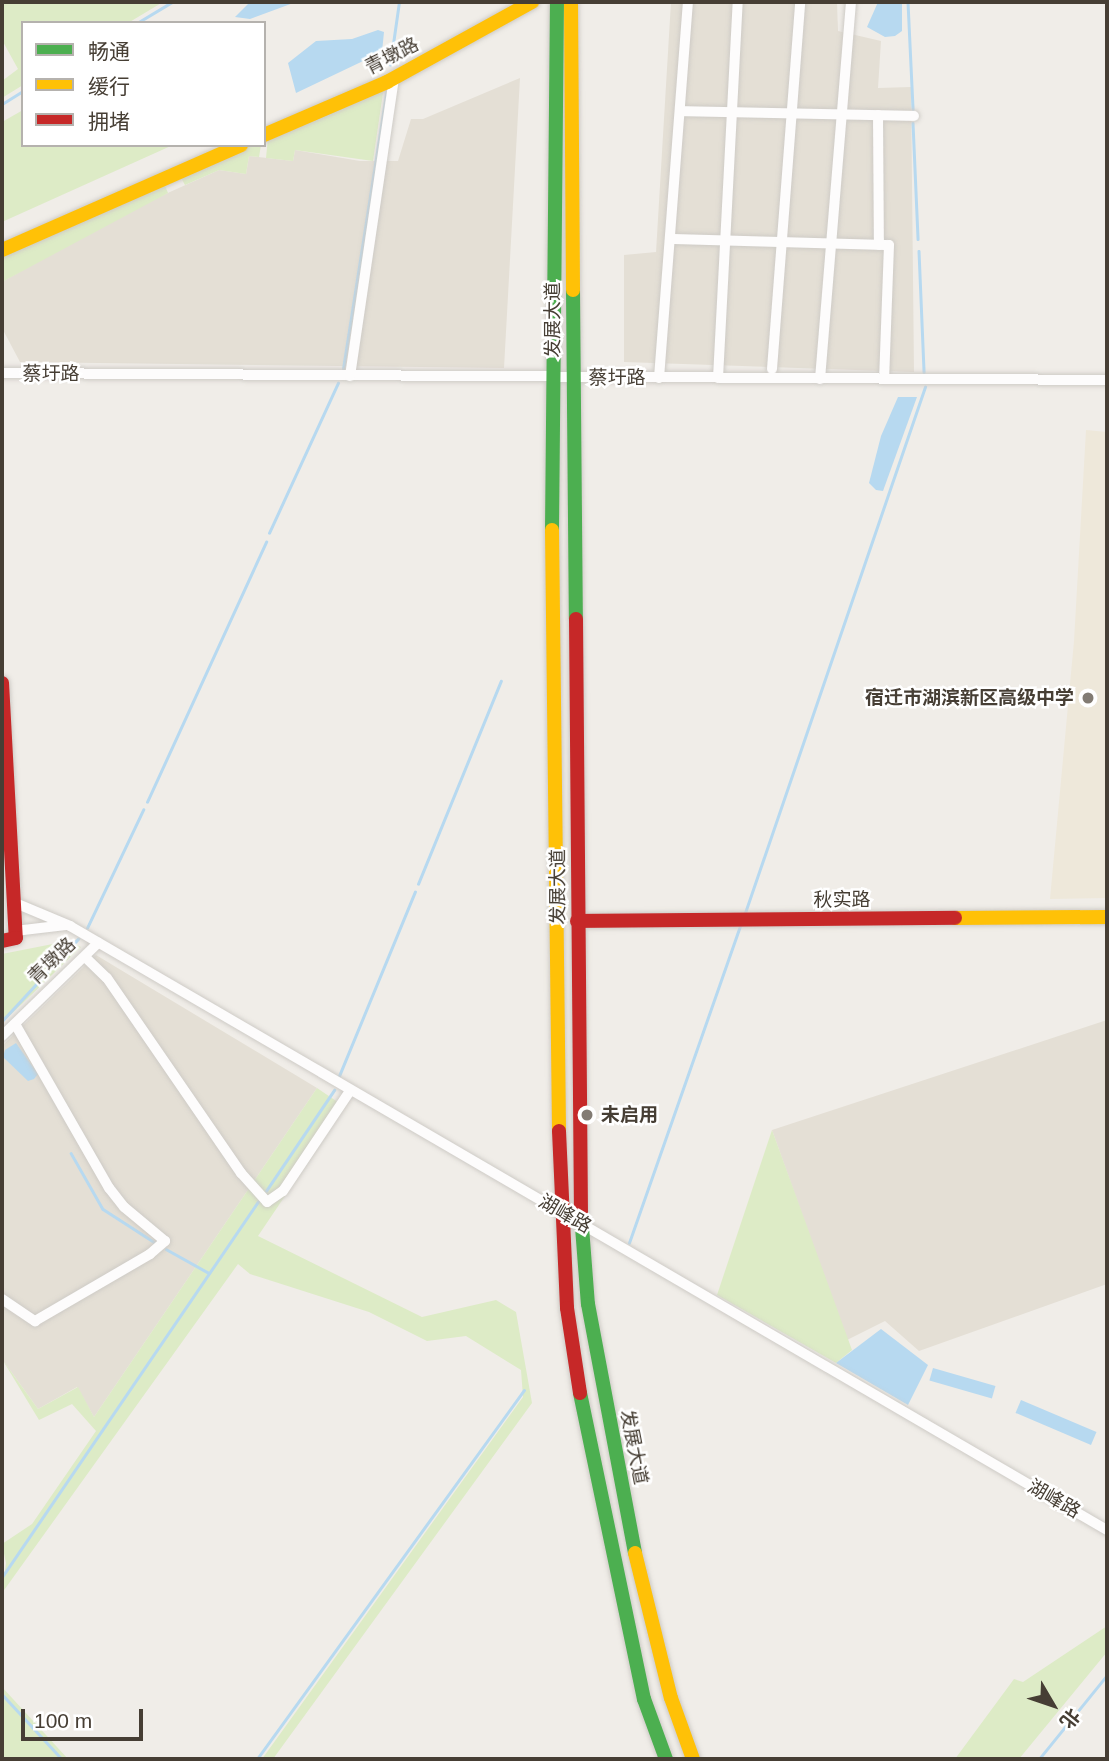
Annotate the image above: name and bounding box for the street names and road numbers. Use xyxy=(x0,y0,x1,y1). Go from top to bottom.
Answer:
street label: 青墩路 xyxy=(361,33,423,79)
street label: 发展大道 xyxy=(542,282,564,358)
street label: 蔡圩路 xyxy=(23,363,79,385)
street label: 蔡圩路 xyxy=(589,367,645,389)
street label: 发展大道 xyxy=(547,849,569,925)
street label: 秋实路 xyxy=(814,889,870,911)
street label: 青墩路 xyxy=(24,933,80,989)
street label: 湖峰路 xyxy=(535,1190,595,1238)
street label: 发展大道 xyxy=(616,1408,652,1486)
street label: 湖峰路 xyxy=(1024,1475,1084,1523)

